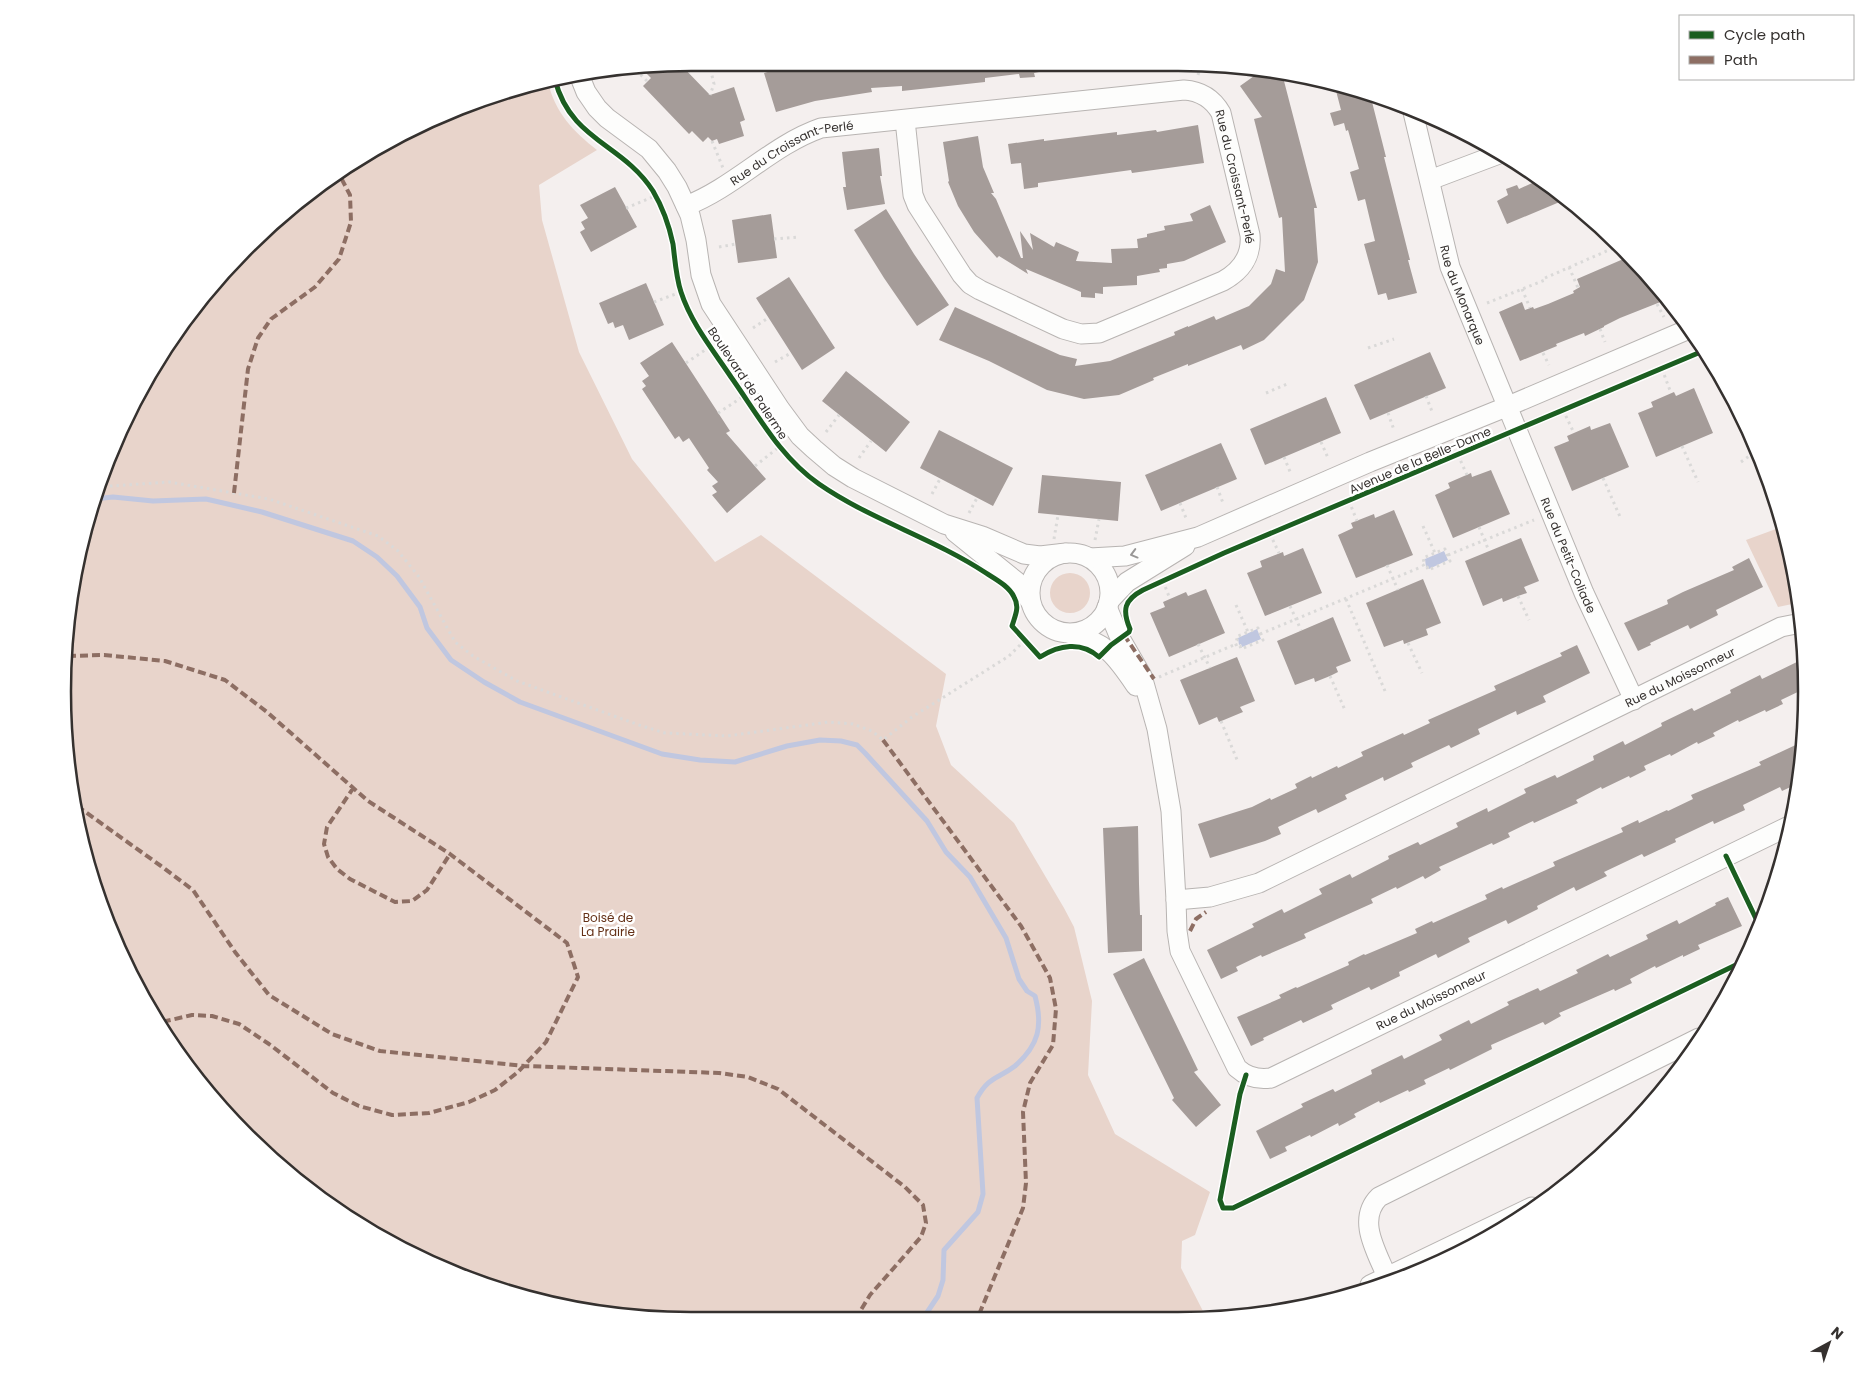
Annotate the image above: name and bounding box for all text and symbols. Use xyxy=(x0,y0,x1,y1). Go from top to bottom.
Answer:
legend xyxy=(1679,15,1854,80)
text: Cycle path xyxy=(1724,24,1805,45)
text: Path xyxy=(1724,49,1758,70)
street label: Rue du Croissant-Perlé xyxy=(1212,108,1259,244)
street label: Rue du Croissant-Perlé xyxy=(726,116,854,189)
street label: Rue du Monarque xyxy=(1436,243,1490,348)
street label: Boulevard de Palerme xyxy=(704,323,792,443)
street label: Avenue de la Belle-Dame xyxy=(1347,422,1493,498)
street label: Rue du Petit-Coliade xyxy=(1537,495,1601,616)
one-way arrow xyxy=(1130,548,1138,559)
street label: Rue du Moissonneur xyxy=(1622,642,1738,711)
park label: Boisé de La Prairie xyxy=(581,909,635,940)
street label: Rue du Moissonneur xyxy=(1373,966,1489,1034)
north arrow xyxy=(1804,1318,1854,1368)
text: N xyxy=(1827,1322,1848,1344)

